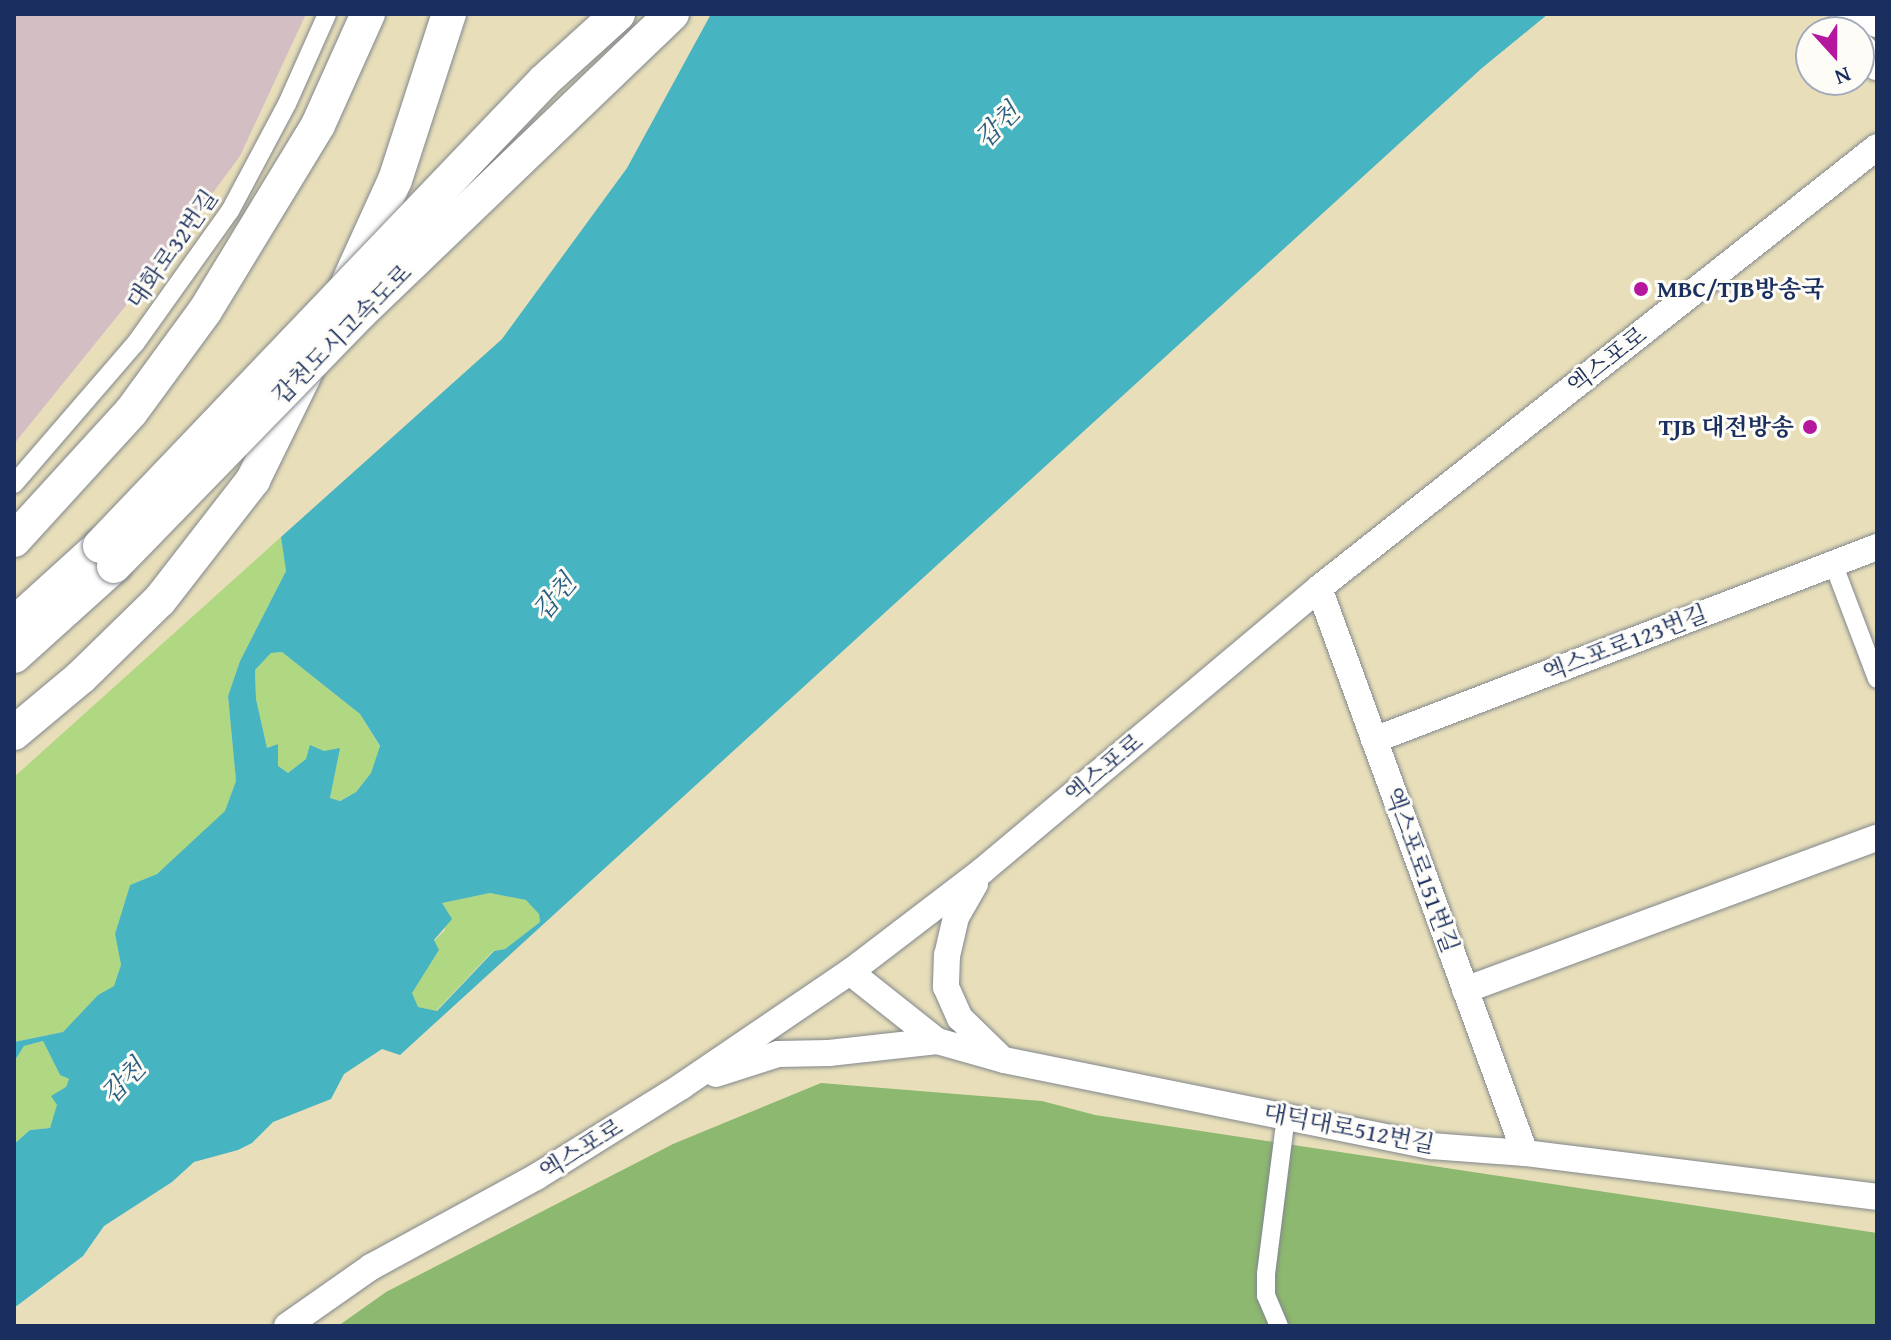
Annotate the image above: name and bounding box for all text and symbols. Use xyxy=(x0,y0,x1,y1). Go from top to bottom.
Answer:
north arrow xyxy=(1795,16,1875,96)
text: N xyxy=(1830,59,1855,94)
water label: 갑천 xyxy=(968,96,1026,154)
street label: 대화로32번길 xyxy=(120,184,224,314)
street label: 갑천도시고속도로 xyxy=(266,258,418,410)
place label: MBC/TJB방송국 xyxy=(1657,275,1824,303)
marker: MBC/TJB방송국 xyxy=(1632,280,1650,298)
street label: 엑스포로 xyxy=(1562,320,1652,400)
place label: TJB 대전방송 xyxy=(1659,413,1794,441)
marker: TJB 대전방송 xyxy=(1801,418,1819,436)
water label: 갑천 xyxy=(526,568,582,626)
street label: 엑스포로123번길 xyxy=(1539,598,1711,688)
street label: 엑스포로 xyxy=(1059,727,1149,809)
street label: 엑스포로151번길 xyxy=(1379,783,1465,957)
water label: 갑천 xyxy=(94,1052,152,1110)
street label: 대덕대로512번길 xyxy=(1261,1097,1437,1159)
street label: 엑스포로 xyxy=(534,1112,628,1186)

